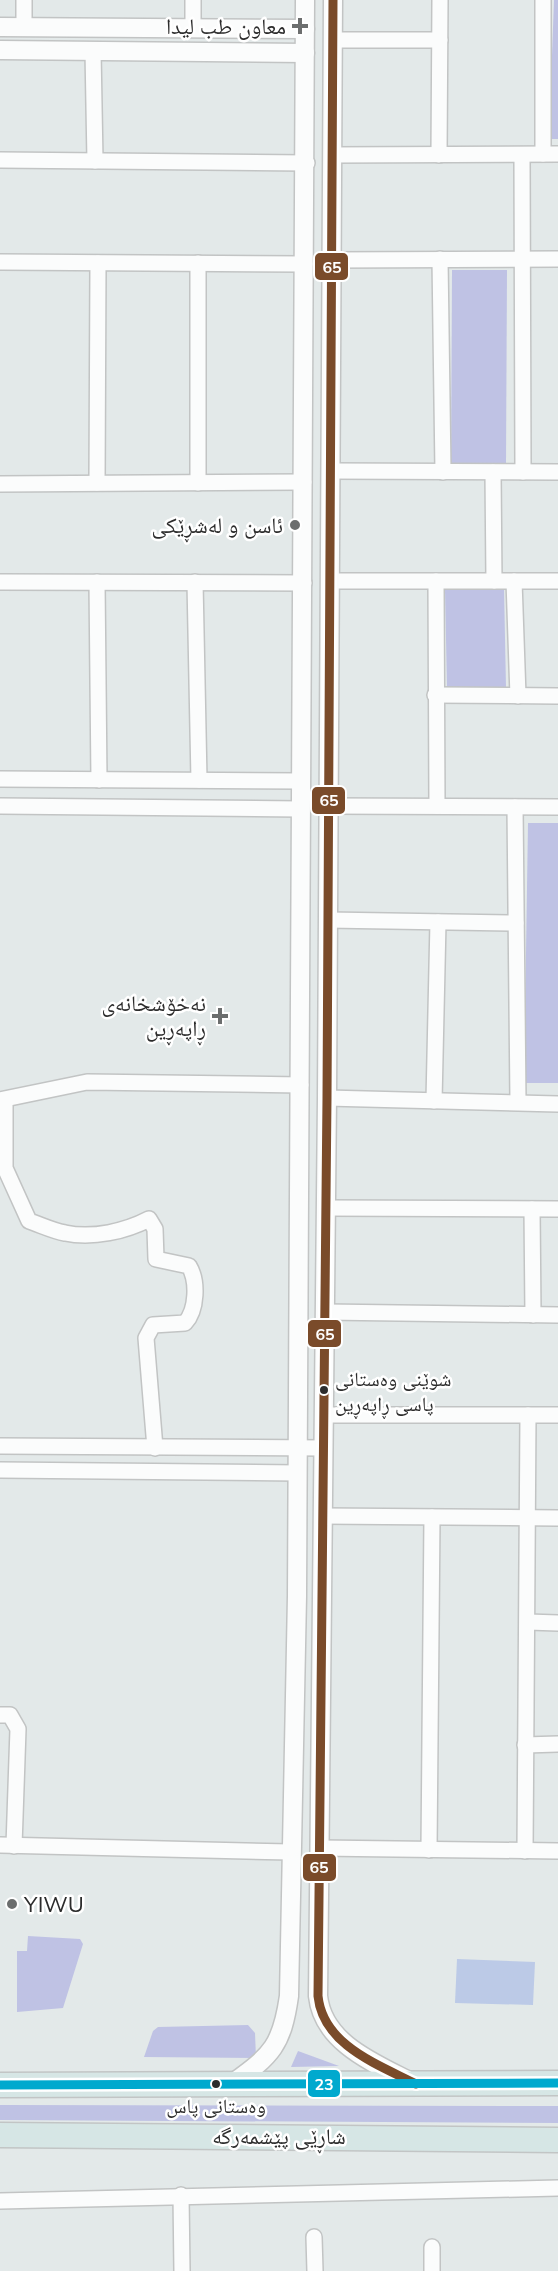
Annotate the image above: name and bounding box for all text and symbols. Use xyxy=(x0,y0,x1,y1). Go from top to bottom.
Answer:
place label: معاون طب لیدا xyxy=(166,12,286,40)
marker: معاون طب لیدا xyxy=(291,17,309,35)
line badge: 65 xyxy=(314,252,349,281)
text: 65 xyxy=(322,257,342,277)
place label: ئاسن و لەشڕێکی xyxy=(152,511,283,543)
marker: ئاسن و لەشڕێکی xyxy=(288,518,302,532)
line badge: 65 xyxy=(311,786,346,815)
text: 65 xyxy=(319,790,339,810)
place label: نەخۆشخانەی ڕاپەڕین xyxy=(101,989,206,1046)
marker: نەخۆشخانەی ڕاپەڕین xyxy=(211,1007,229,1025)
line badge: 65 xyxy=(307,1319,342,1348)
text: 65 xyxy=(315,1324,335,1344)
place label: شوێنی وەستانی پاسی ڕاپەڕین xyxy=(335,1366,451,1420)
marker: شوێنی وەستانی پاسی ڕاپەڕین xyxy=(318,1384,330,1396)
line badge: 65 xyxy=(302,1853,337,1882)
text: 65 xyxy=(309,1857,329,1877)
place label: YIWU xyxy=(23,1890,84,1918)
marker: YIWU xyxy=(5,1897,19,1911)
line badge: 23 xyxy=(307,2069,341,2098)
text: 23 xyxy=(314,2074,334,2094)
marker: وەستانی پاس xyxy=(210,2078,222,2090)
place label: وەستانی پاس xyxy=(166,2093,266,2118)
street label: شاڕێی پێشمەرگە xyxy=(212,2122,346,2154)

